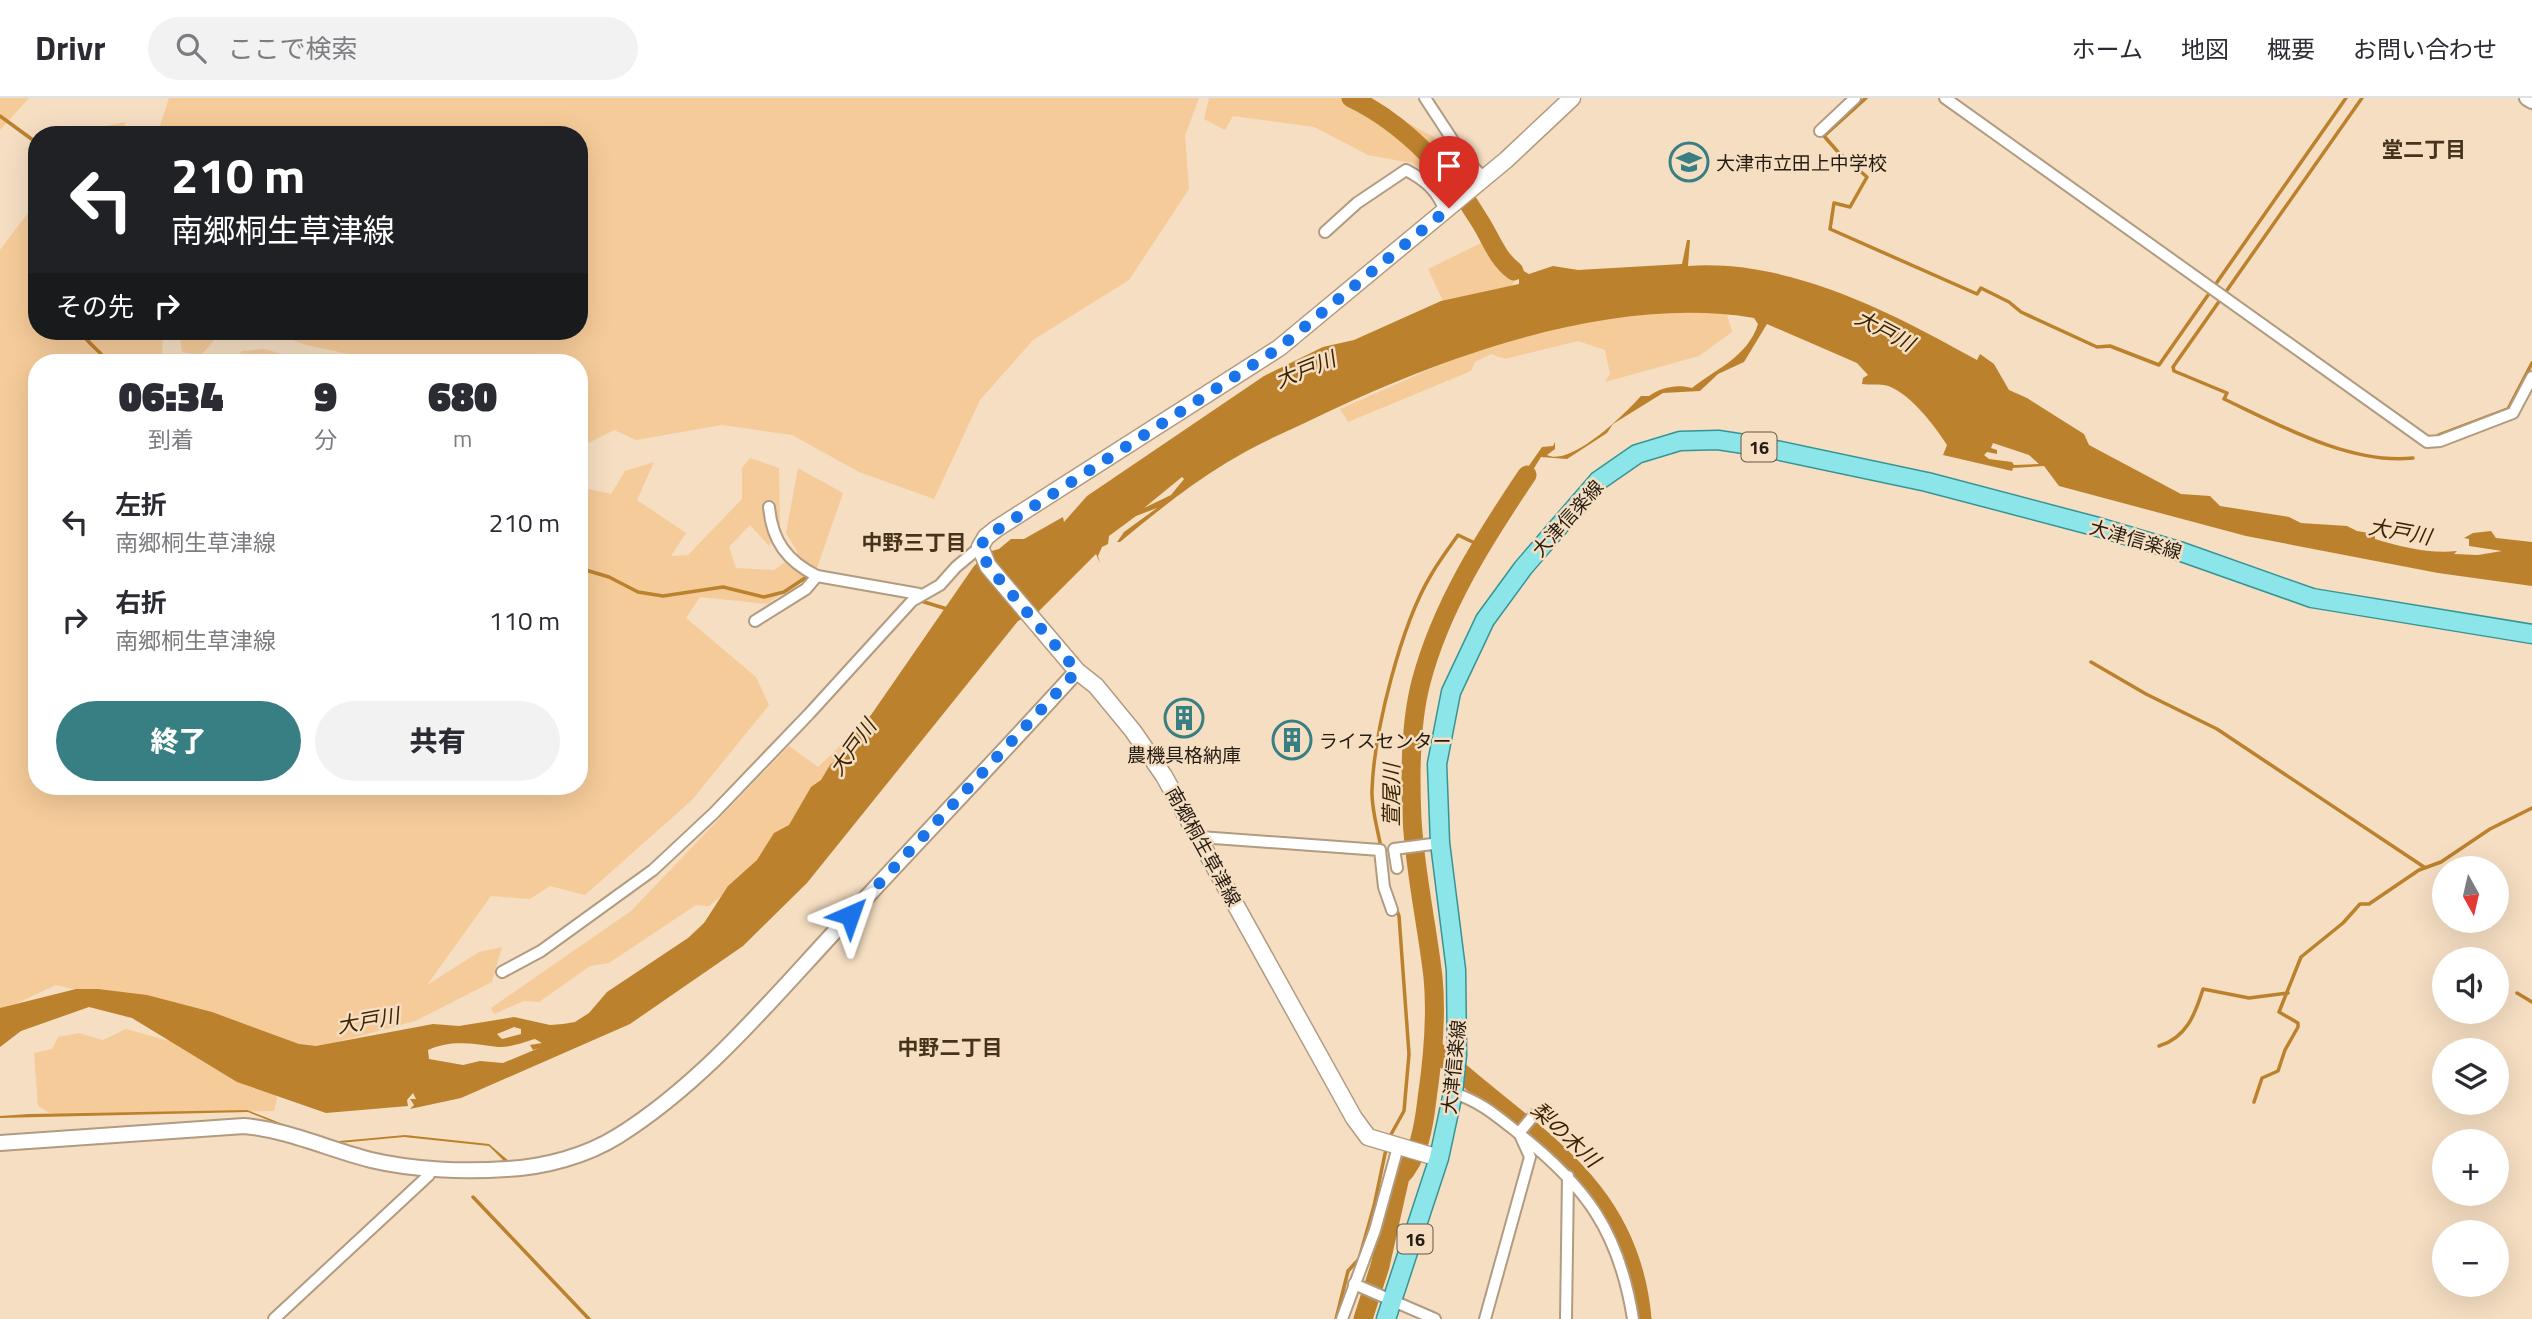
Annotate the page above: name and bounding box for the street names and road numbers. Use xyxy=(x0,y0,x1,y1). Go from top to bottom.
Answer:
road number: 16 xyxy=(1742,432,1776,461)
street label: 大津信楽線 xyxy=(1524,473,1610,563)
street label: 大津信楽線 xyxy=(2086,512,2186,566)
street label: 南郷桐生草津線 xyxy=(1159,781,1249,911)
street label: 大津信楽線 xyxy=(1434,1018,1472,1116)
road number: 16 xyxy=(1398,1224,1432,1254)

